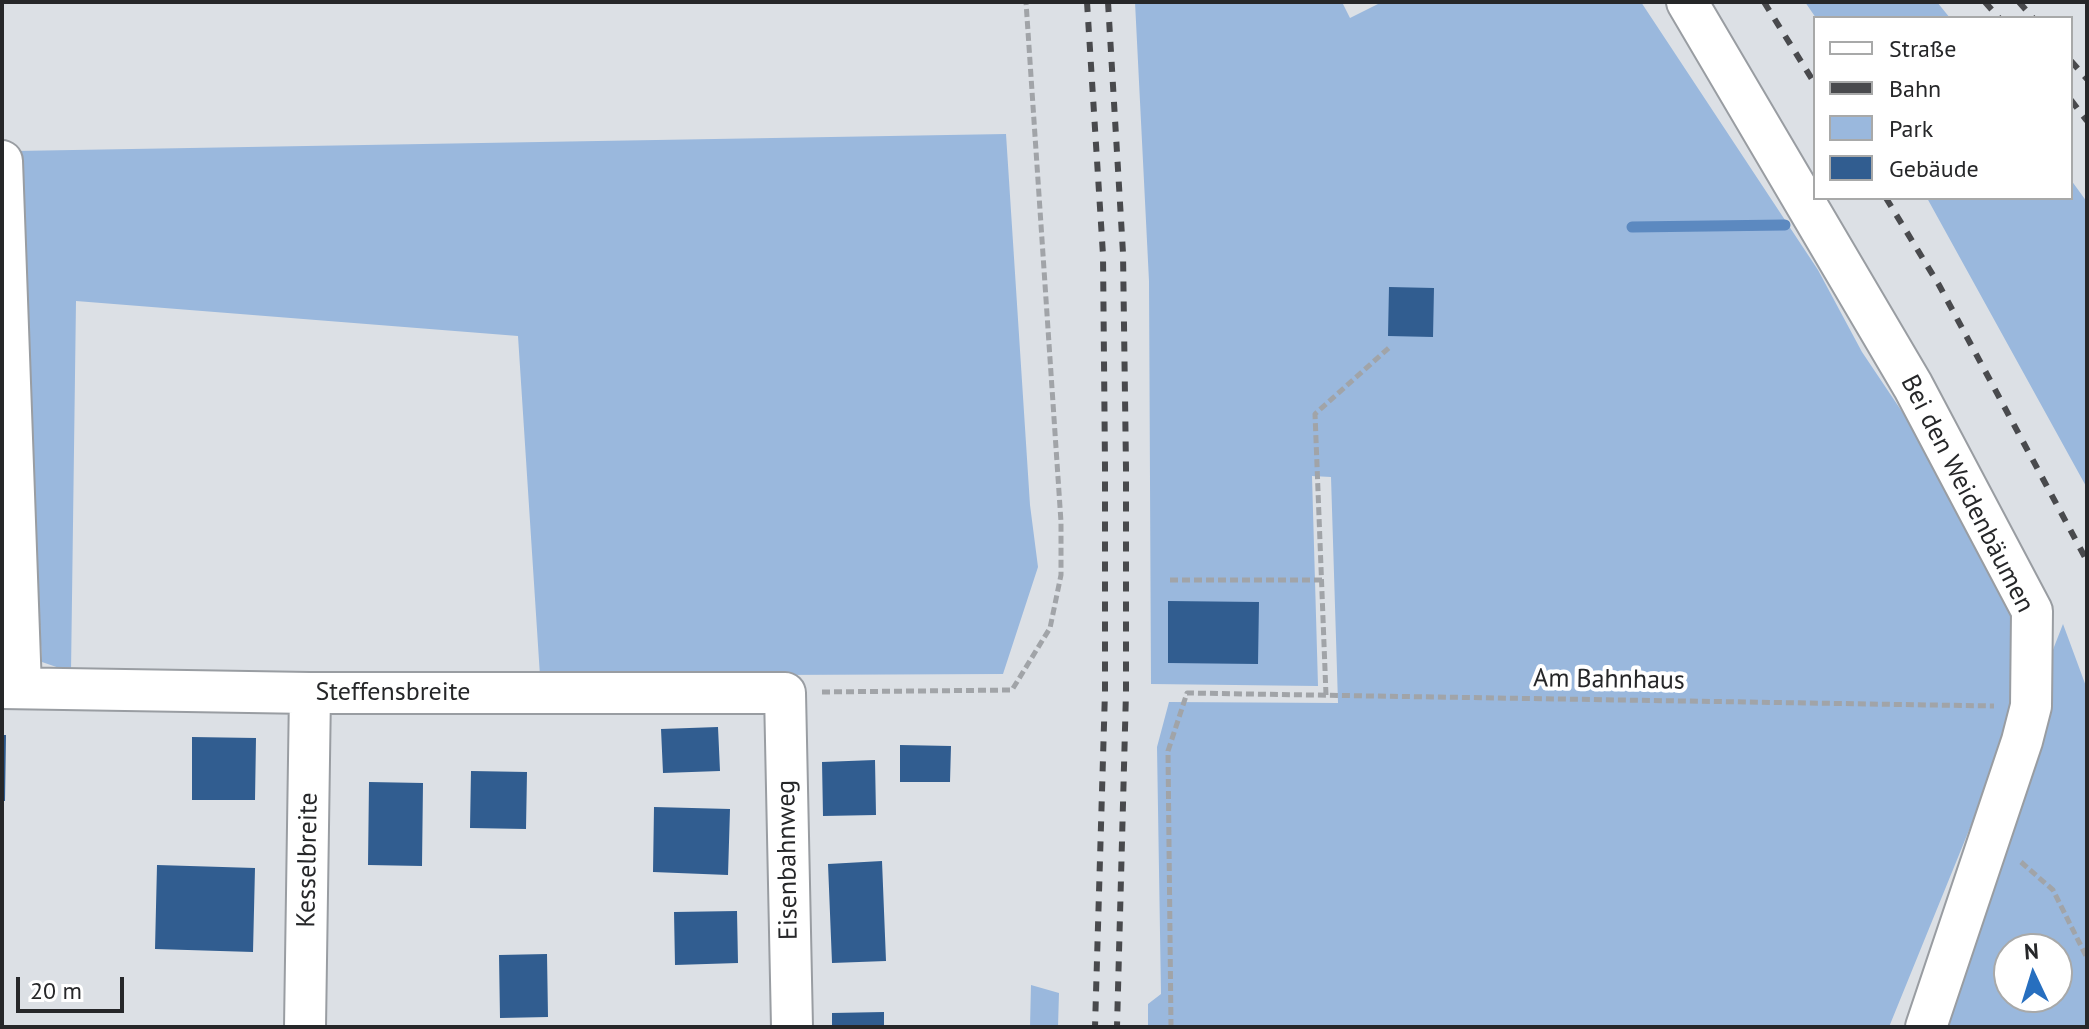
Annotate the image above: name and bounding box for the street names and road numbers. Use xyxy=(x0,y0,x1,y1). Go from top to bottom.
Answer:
street label: Bei den Weidenbäumen xyxy=(1894,370,2040,618)
street label: Am Bahnhaus xyxy=(1533,663,1685,697)
street label: Steffensbreite xyxy=(315,677,471,709)
street label: Eisenbahnweg xyxy=(771,780,805,940)
street label: Kesselbreite xyxy=(291,792,325,928)

